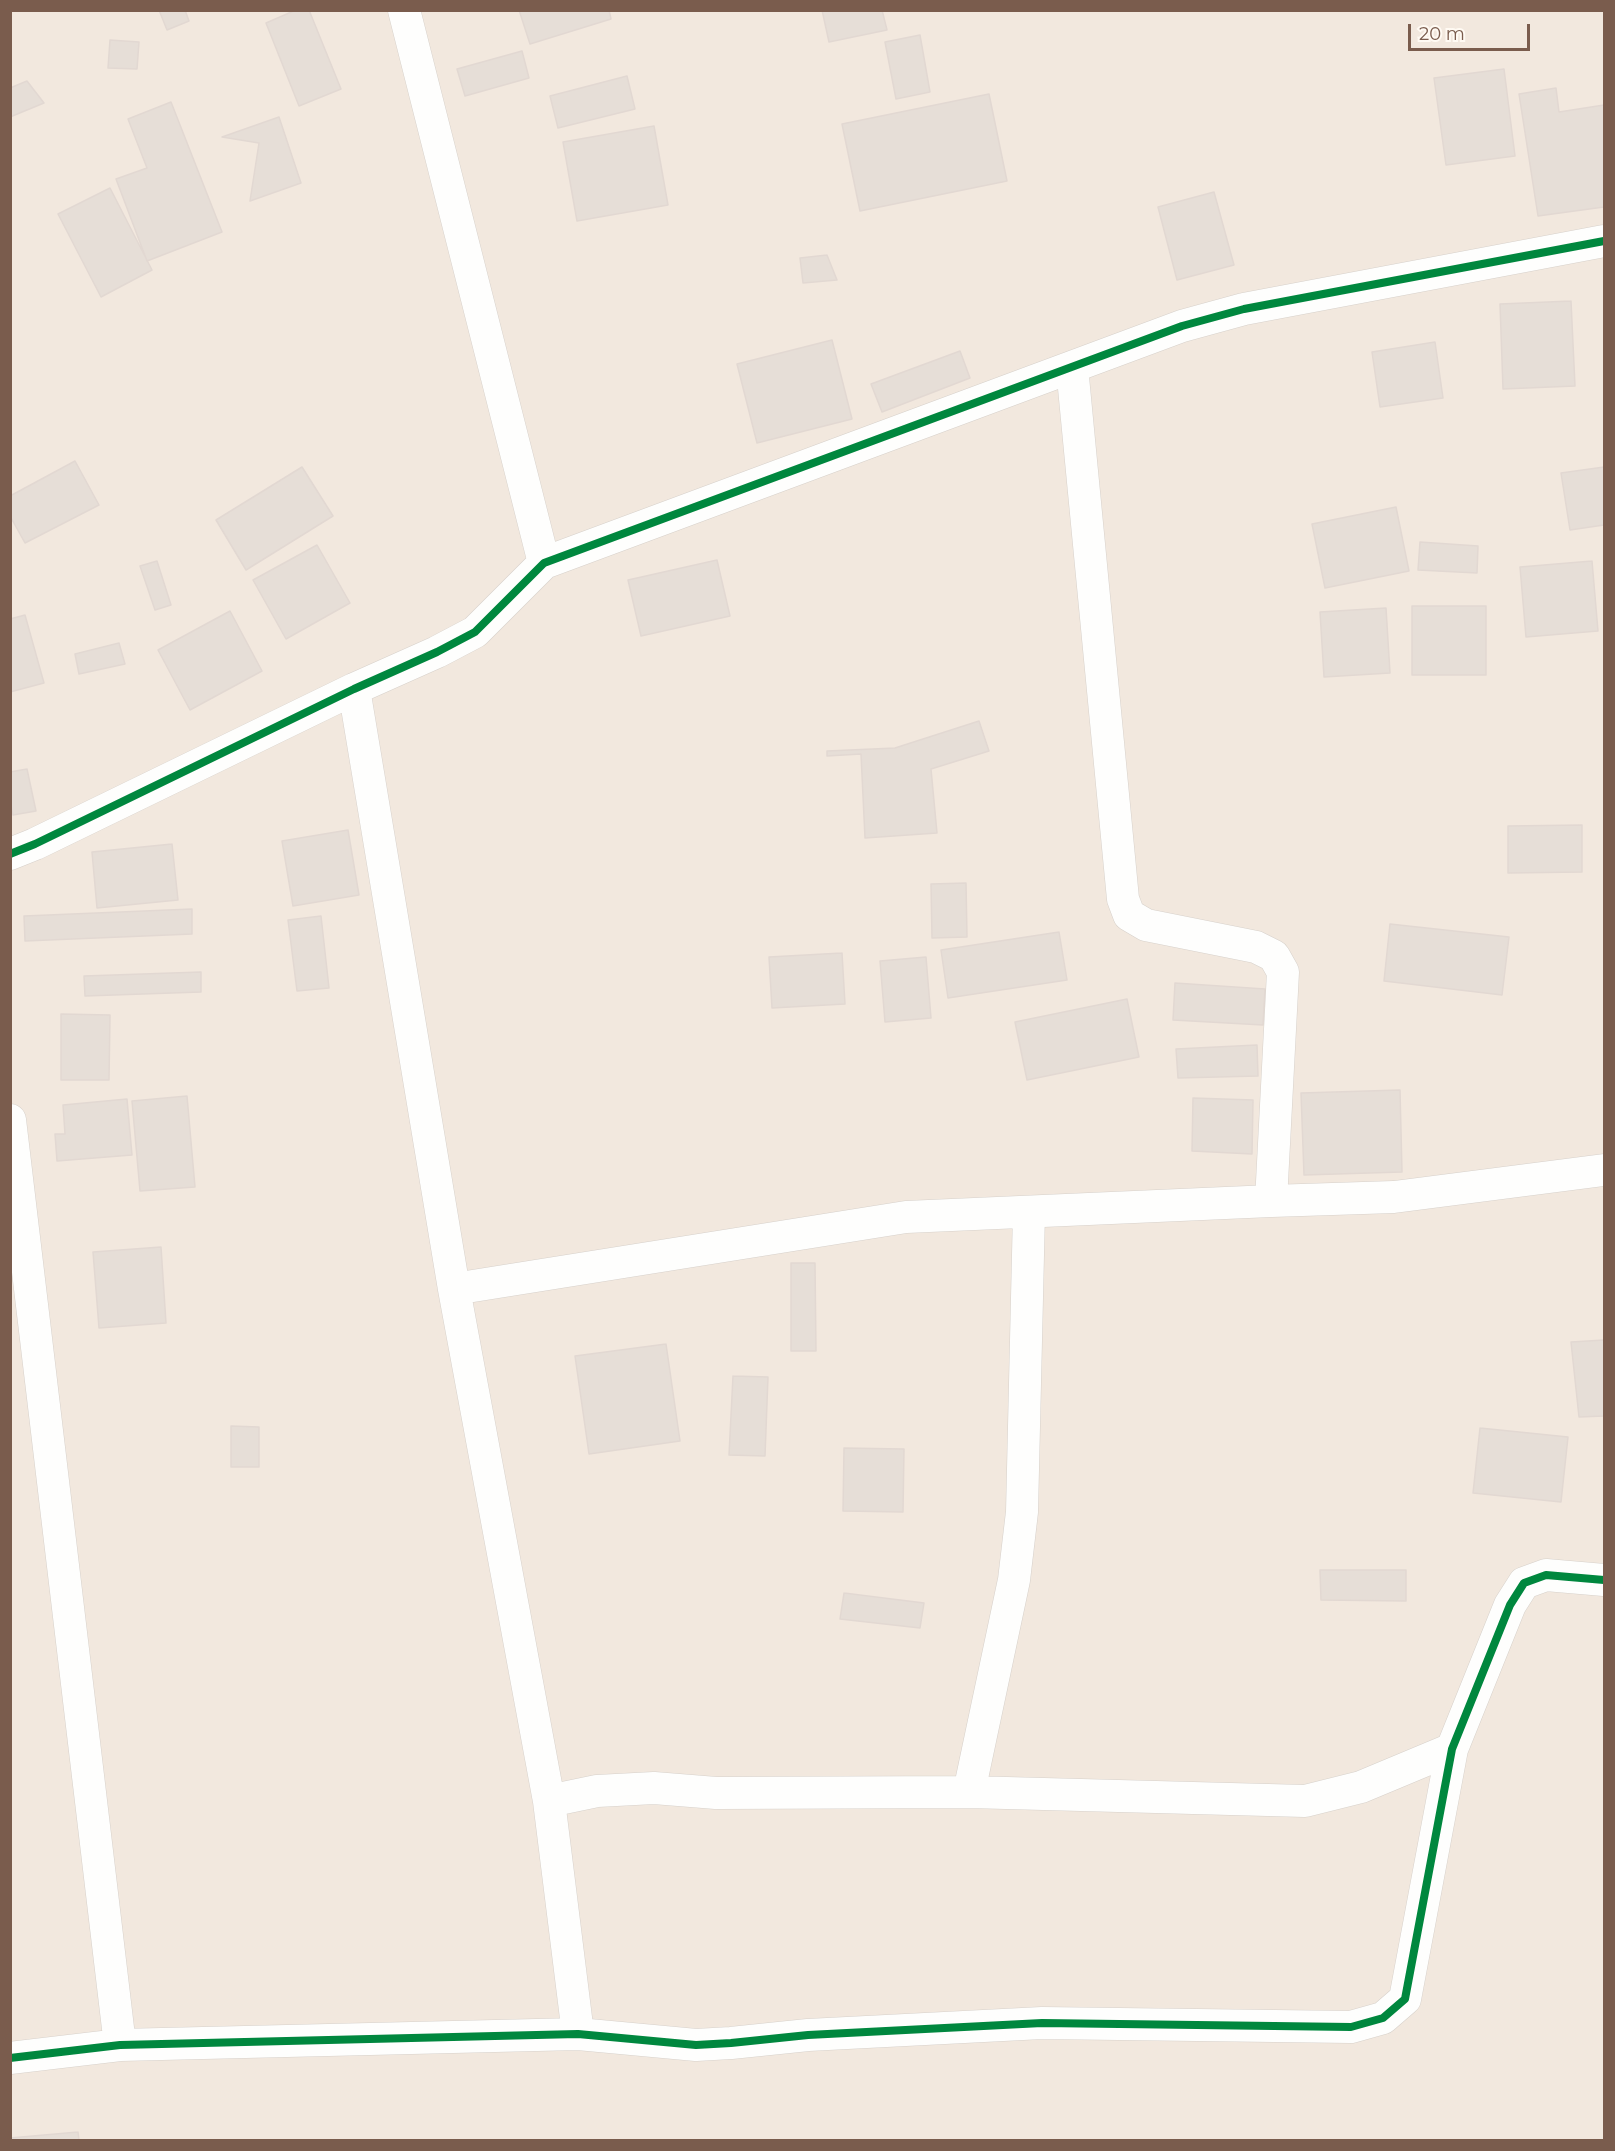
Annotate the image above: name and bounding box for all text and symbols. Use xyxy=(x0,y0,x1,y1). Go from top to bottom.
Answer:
scale bar xyxy=(1411,12,1532,50)
text: 20 m xyxy=(1419,23,1465,45)

